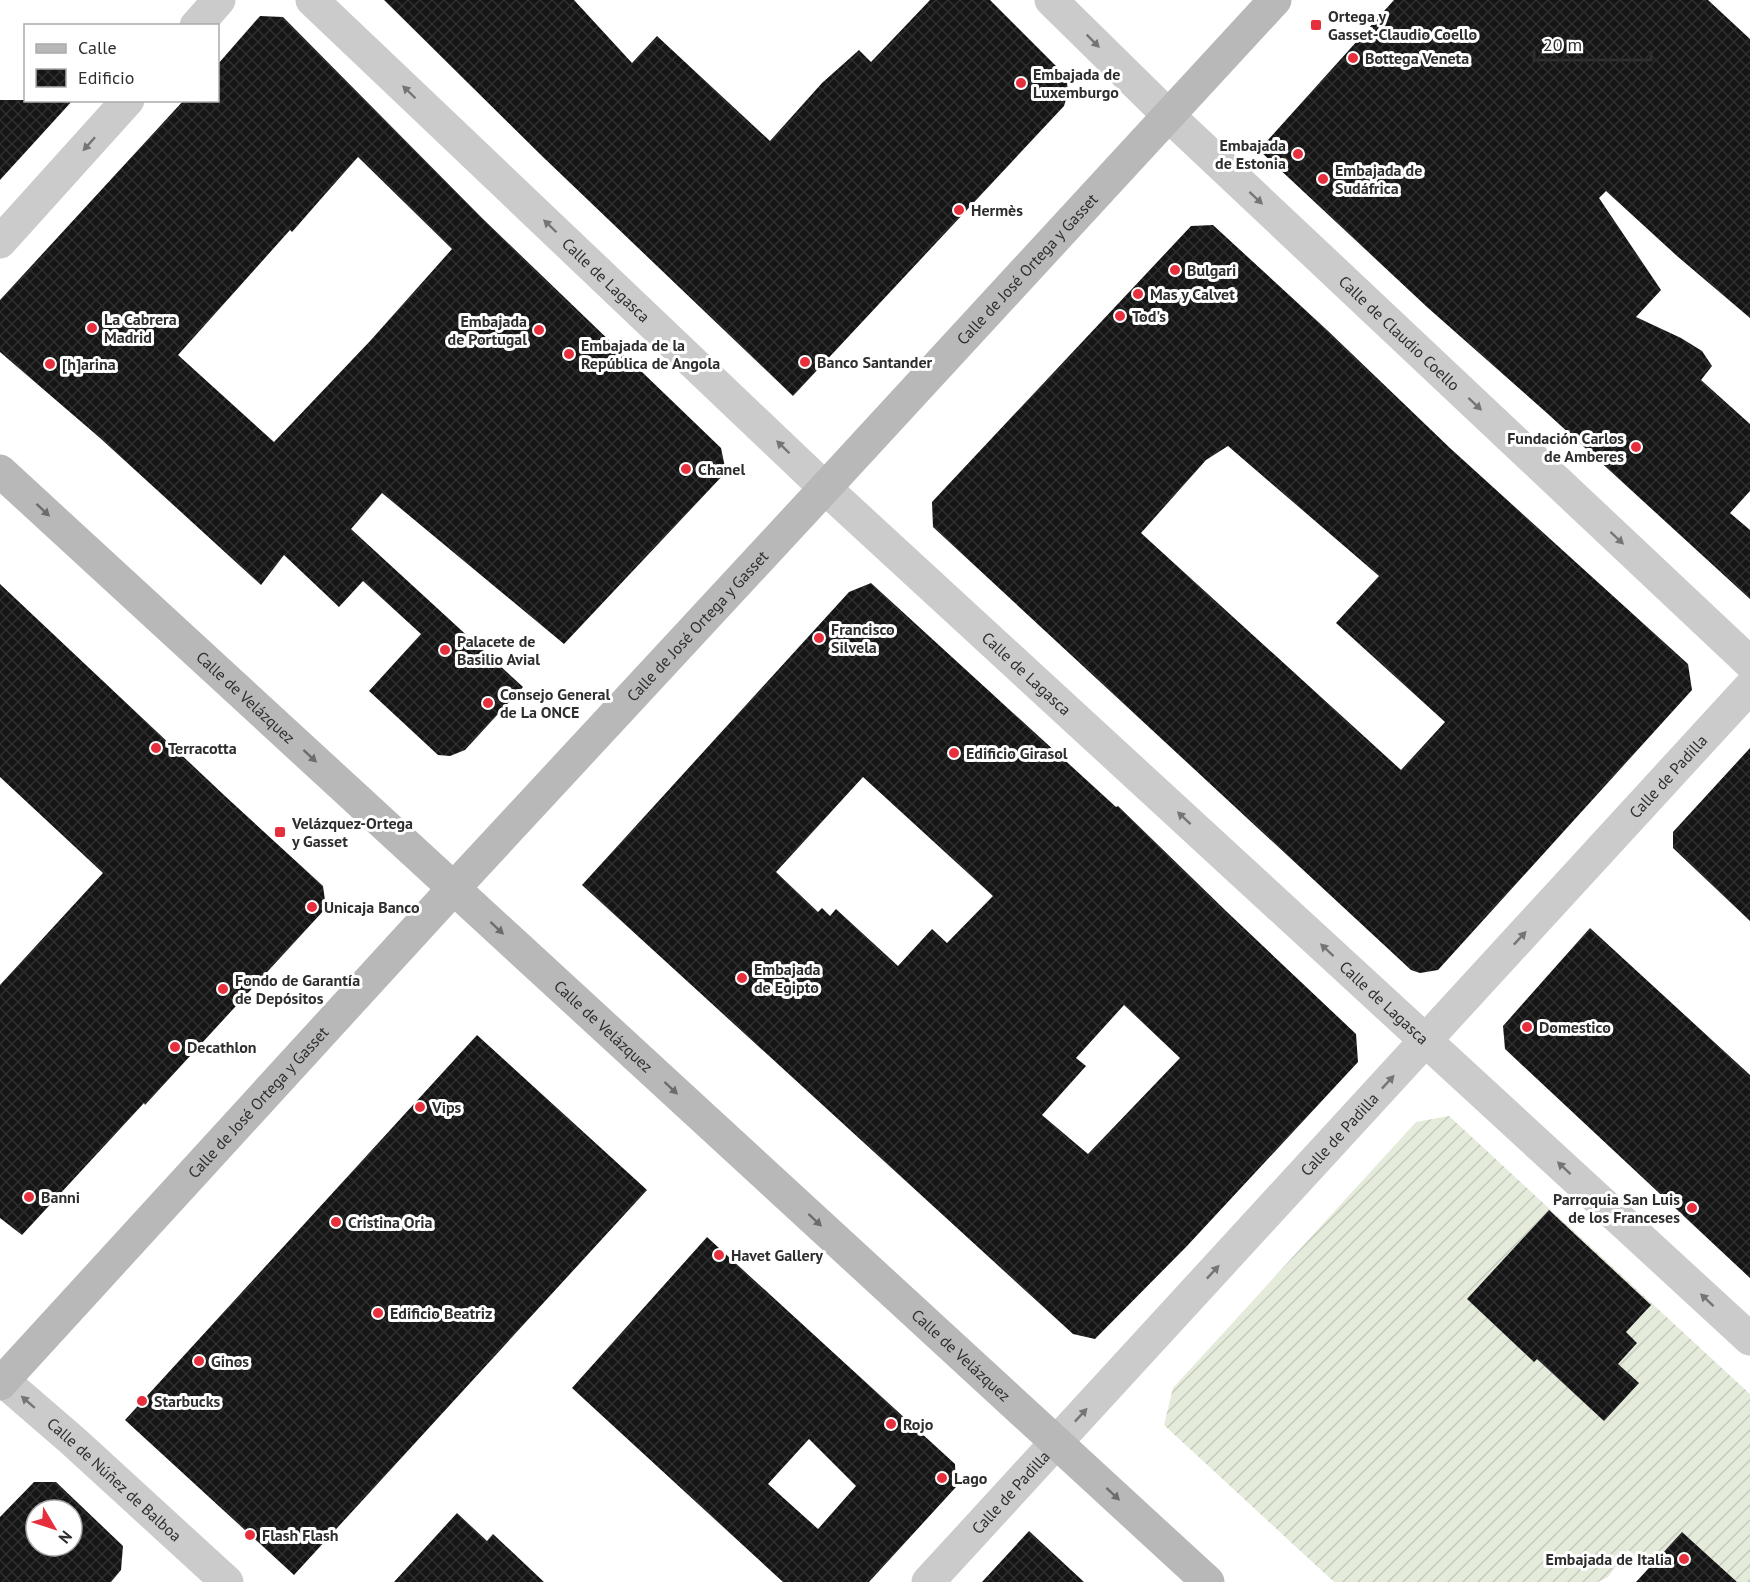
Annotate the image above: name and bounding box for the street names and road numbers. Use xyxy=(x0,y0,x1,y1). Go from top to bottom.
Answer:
street label: Calle de José Ortega y Gasset xyxy=(952,189,1102,349)
street label: Calle de Lagasca xyxy=(558,233,654,326)
street label: Calle de Claudio Coello xyxy=(1335,271,1464,395)
street label: Calle de José Ortega y Gasset xyxy=(622,546,772,705)
street label: Calle de Lagasca xyxy=(978,628,1075,719)
street label: Calle de Velázquez xyxy=(192,647,299,748)
street label: Calle de Padilla xyxy=(1625,730,1711,822)
street label: Calle de Lagasca xyxy=(1336,957,1433,1048)
street label: Calle de Velázquez xyxy=(550,976,657,1077)
street label: Calle de José Ortega y Gasset xyxy=(183,1022,333,1182)
street label: Calle de Padilla xyxy=(1296,1088,1383,1180)
street label: Calle de Velázquez xyxy=(908,1305,1015,1406)
street label: Calle de Núñez de Balboa xyxy=(42,1413,186,1545)
street label: Calle de Padilla xyxy=(967,1446,1054,1538)

